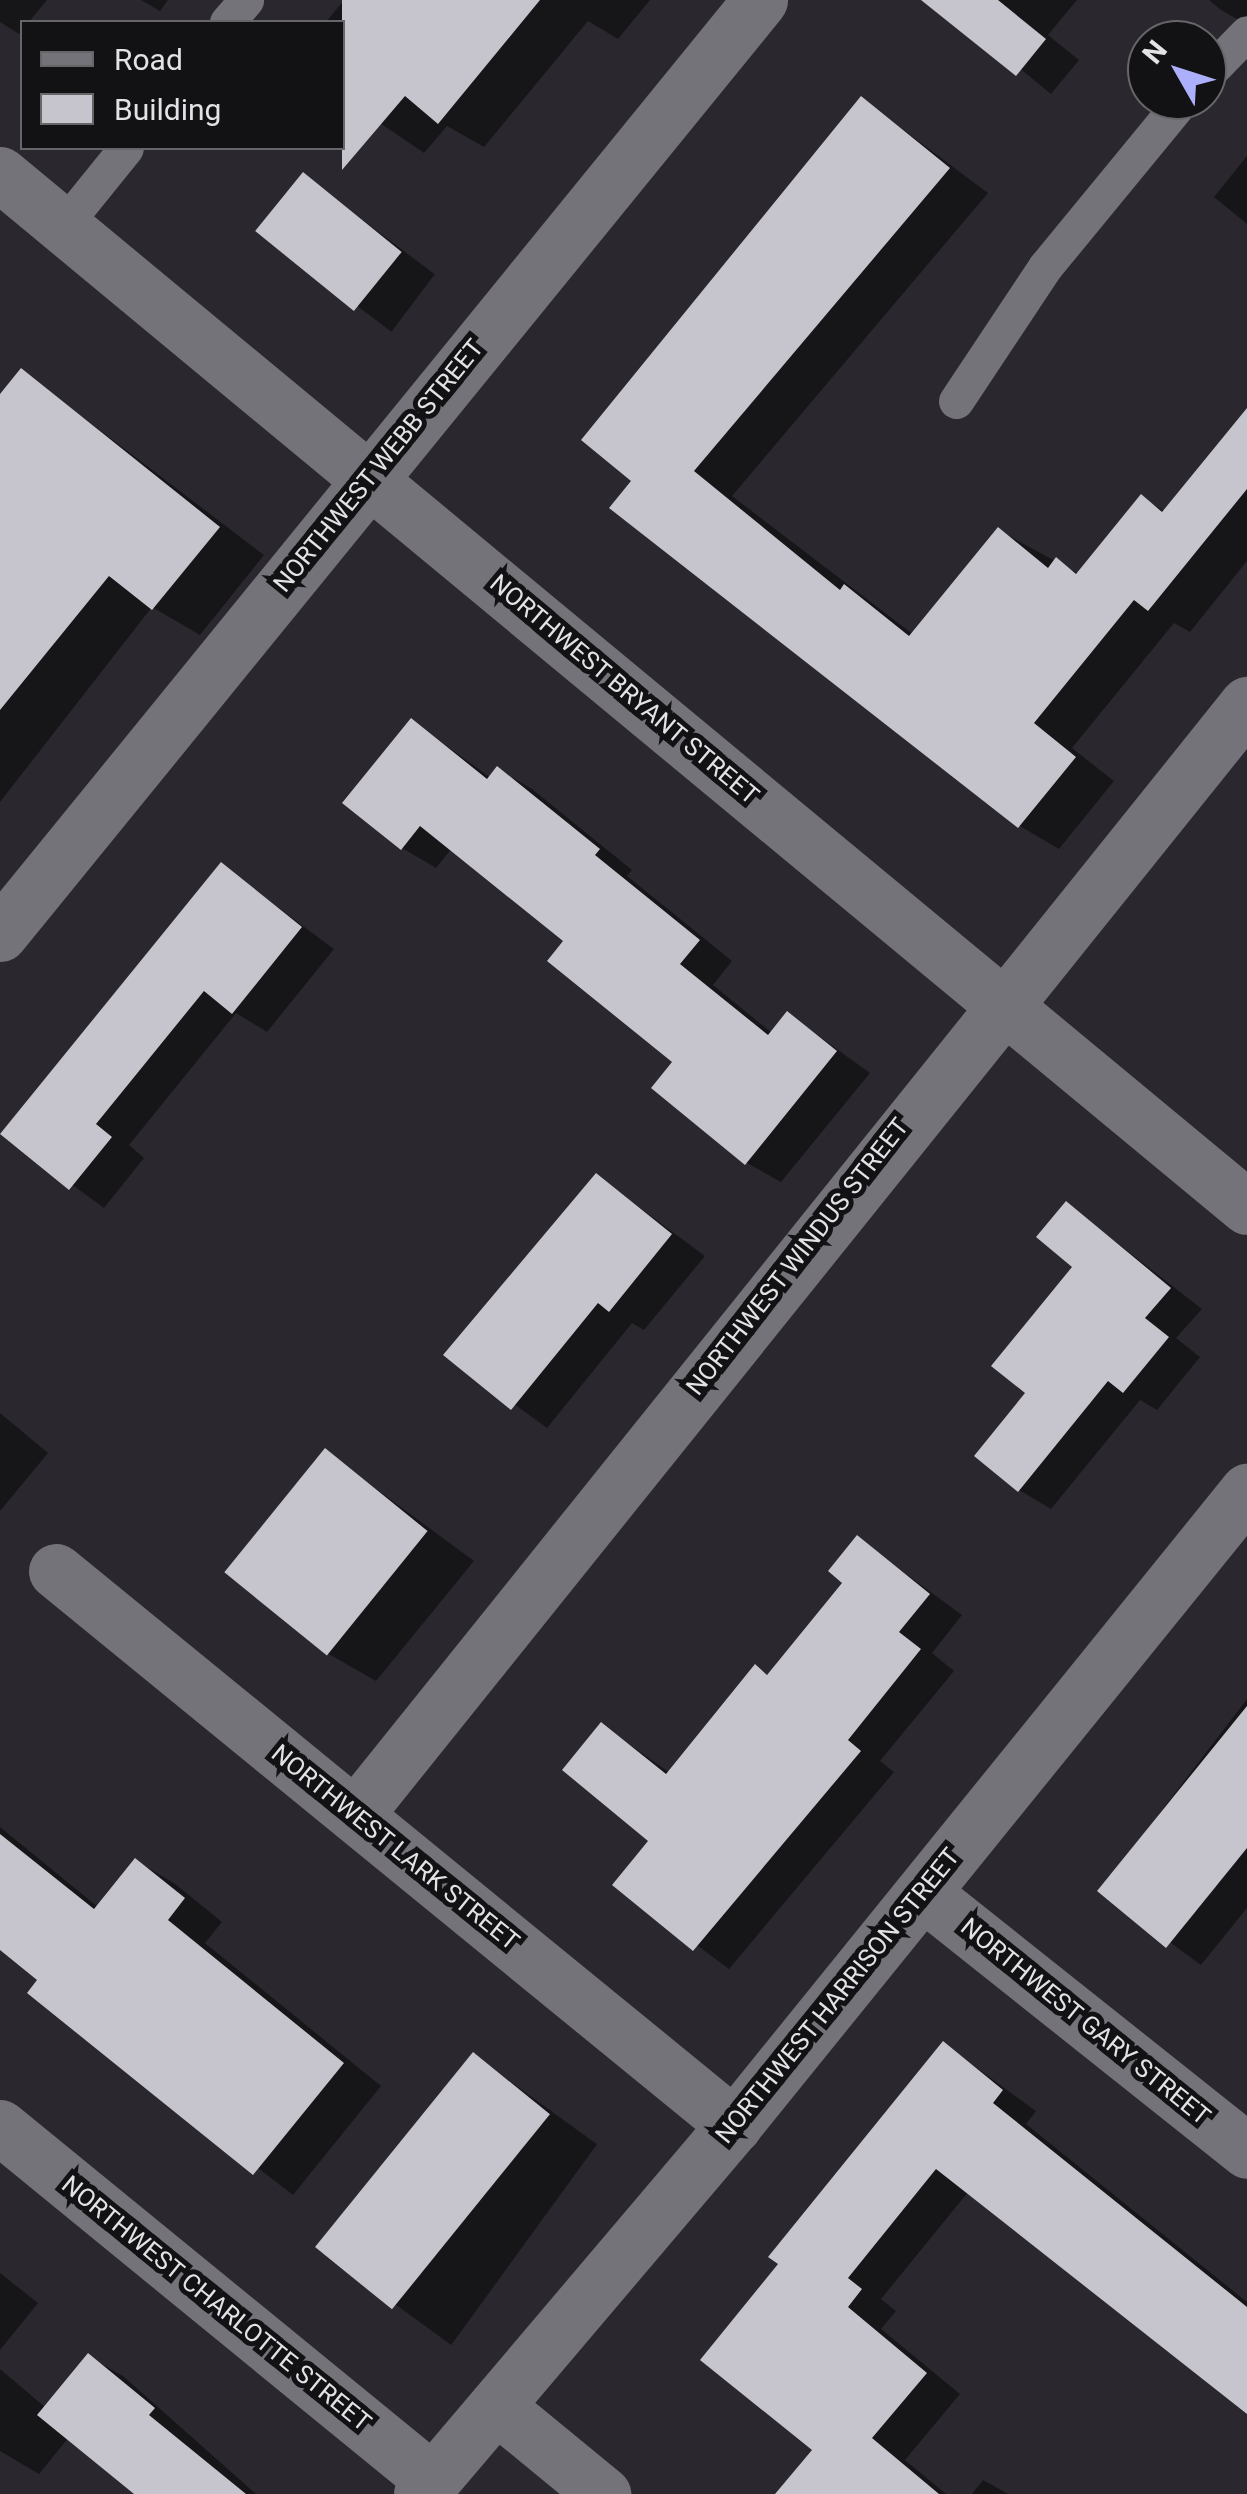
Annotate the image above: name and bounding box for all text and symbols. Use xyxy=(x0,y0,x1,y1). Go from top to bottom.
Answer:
legend xyxy=(20,20,345,150)
north arrow xyxy=(1127,20,1227,120)
text: N xyxy=(1136,34,1174,70)
text: Road xyxy=(114,42,183,77)
text: Building xyxy=(114,92,221,127)
street label: NORTHWEST WEBB STREET xyxy=(268,333,490,599)
street label: NORTHWEST BRYANT STREET xyxy=(483,568,765,812)
street label: NORTHWEST WINDUS STREET xyxy=(680,1112,916,1402)
street label: NORTHWEST LARK STREET xyxy=(265,1739,525,1957)
street label: NORTHWEST HARRISON STREET xyxy=(709,1842,967,2150)
street label: NORTHWEST GARY STREET xyxy=(954,1912,1216,2132)
street label: NORTHWEST CHARLOTTE STREET xyxy=(55,2170,377,2438)

